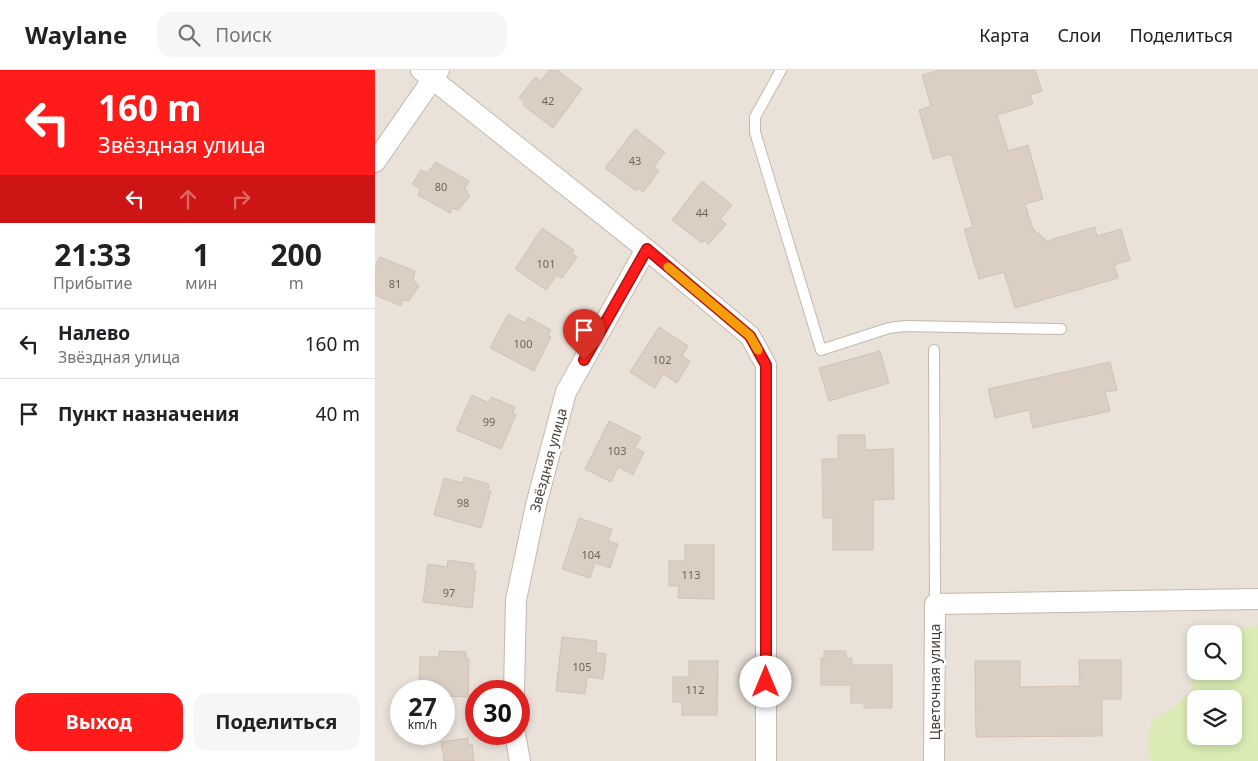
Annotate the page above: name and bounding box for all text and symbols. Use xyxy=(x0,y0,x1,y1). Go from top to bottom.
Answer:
search box xyxy=(157,12,507,57)
text: Waylane xyxy=(25,18,127,51)
icon: search xyxy=(175,21,203,49)
text: Поиск xyxy=(215,22,272,48)
text: Карта xyxy=(979,23,1029,47)
text: Слои xyxy=(1057,23,1101,47)
text: Поделиться xyxy=(1129,23,1233,47)
text: 160 m xyxy=(98,84,201,131)
icon: left xyxy=(15,90,80,155)
house number: 42 xyxy=(542,93,554,108)
text: Звёздная улица xyxy=(98,129,266,159)
house number: 43 xyxy=(629,153,641,168)
house number: 80 xyxy=(435,179,447,194)
icon: left xyxy=(121,185,149,213)
icon: ahead xyxy=(174,185,202,213)
icon: right xyxy=(227,185,255,213)
house number: 44 xyxy=(696,205,709,220)
text: 21:33 xyxy=(54,234,131,275)
text: 1 xyxy=(193,234,210,275)
text: 200 xyxy=(270,234,322,275)
house number: 101 xyxy=(537,256,555,271)
text: Прибытие xyxy=(53,272,132,294)
text: мин xyxy=(185,272,217,294)
text: m xyxy=(289,272,304,294)
house number: 81 xyxy=(389,276,401,291)
pin xyxy=(563,309,605,360)
icon: arrive xyxy=(570,316,598,344)
text: Налево xyxy=(58,320,130,346)
icon: left xyxy=(15,330,43,358)
text: 160 m xyxy=(305,331,360,357)
house number: 100 xyxy=(514,336,532,351)
text: Звёздная улица xyxy=(58,346,180,368)
house number: 102 xyxy=(653,352,671,367)
icon: arrive xyxy=(15,400,43,428)
text: Пункт назначения xyxy=(58,401,239,427)
text: 40 m xyxy=(316,401,360,427)
street label: Звёздная улица xyxy=(525,406,571,514)
house number: 99 xyxy=(483,414,495,429)
house number: 103 xyxy=(608,443,626,458)
house number: 98 xyxy=(457,495,469,510)
house number: 104 xyxy=(582,547,601,562)
house number: 113 xyxy=(682,567,700,582)
house number: 97 xyxy=(443,585,455,600)
street label: Цветочная улица xyxy=(925,624,944,740)
map controls xyxy=(1187,625,1242,745)
button: search xyxy=(1187,625,1242,680)
position arrow xyxy=(739,655,791,707)
house number: 105 xyxy=(573,659,591,674)
speed limit sign: 30 xyxy=(465,680,530,745)
house number: 112 xyxy=(686,682,704,697)
text: 27 xyxy=(408,689,437,723)
button: layers xyxy=(1187,690,1242,745)
button: Выход xyxy=(15,693,183,751)
button: Поделиться xyxy=(193,693,360,751)
text: km/h xyxy=(408,716,437,733)

